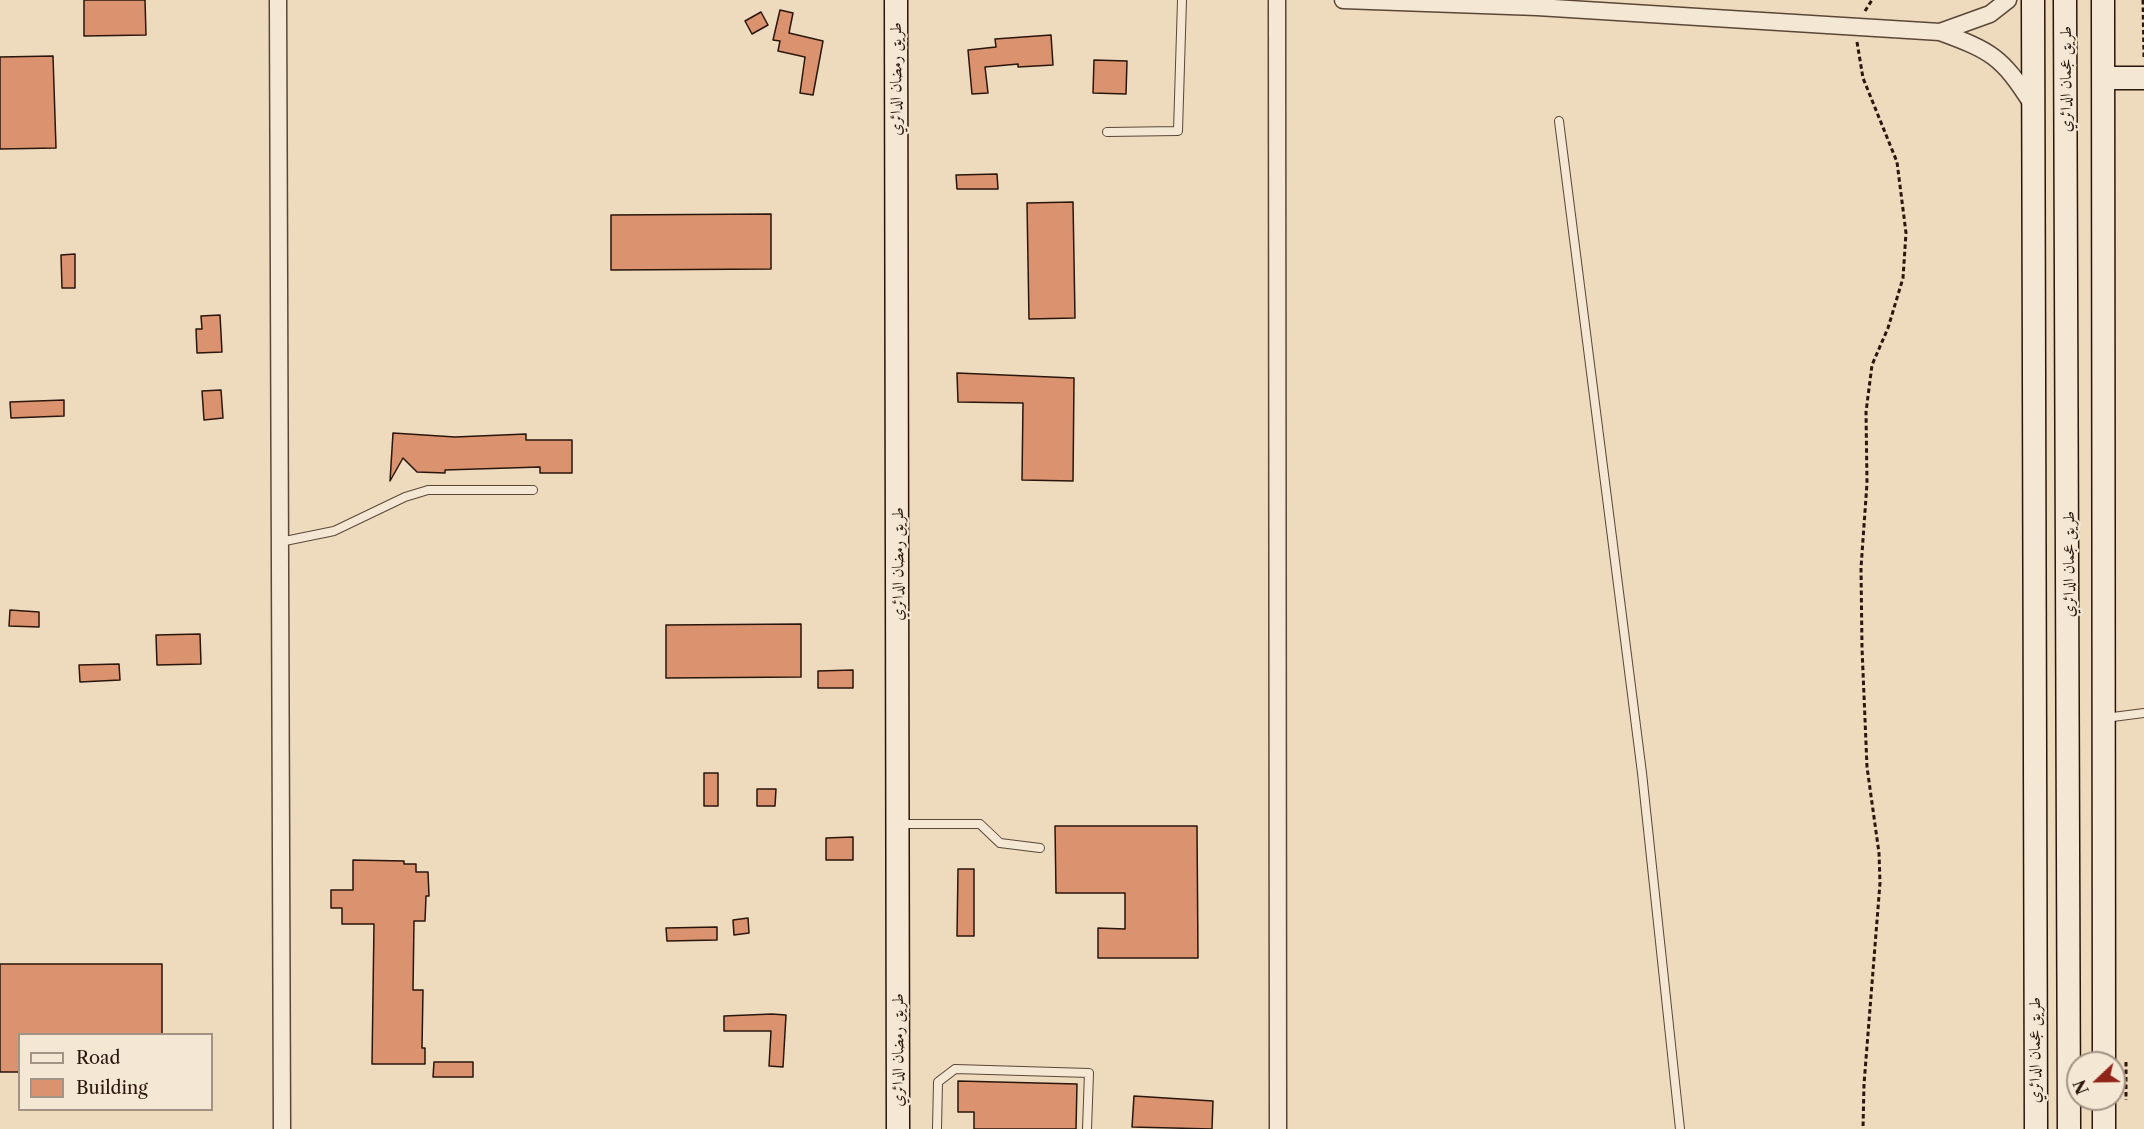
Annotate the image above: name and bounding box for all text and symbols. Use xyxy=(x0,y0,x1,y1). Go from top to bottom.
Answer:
street label: طريق رمضان الدائري xyxy=(886,22,906,136)
street label: طريق عجمان الدائري xyxy=(2056,26,2076,132)
street label: طريق رمضان الدائري xyxy=(888,507,908,621)
street label: طريق عجمان الدائري xyxy=(2059,511,2079,617)
street label: طريق رمضان الدائري xyxy=(888,993,908,1107)
street label: طريق عجمان الدائري xyxy=(2025,997,2045,1103)
legend xyxy=(18,1033,213,1111)
text: Road xyxy=(76,1047,121,1069)
north arrow xyxy=(2066,1051,2126,1111)
text: Building xyxy=(76,1077,148,1099)
text: N xyxy=(2069,1077,2093,1097)

